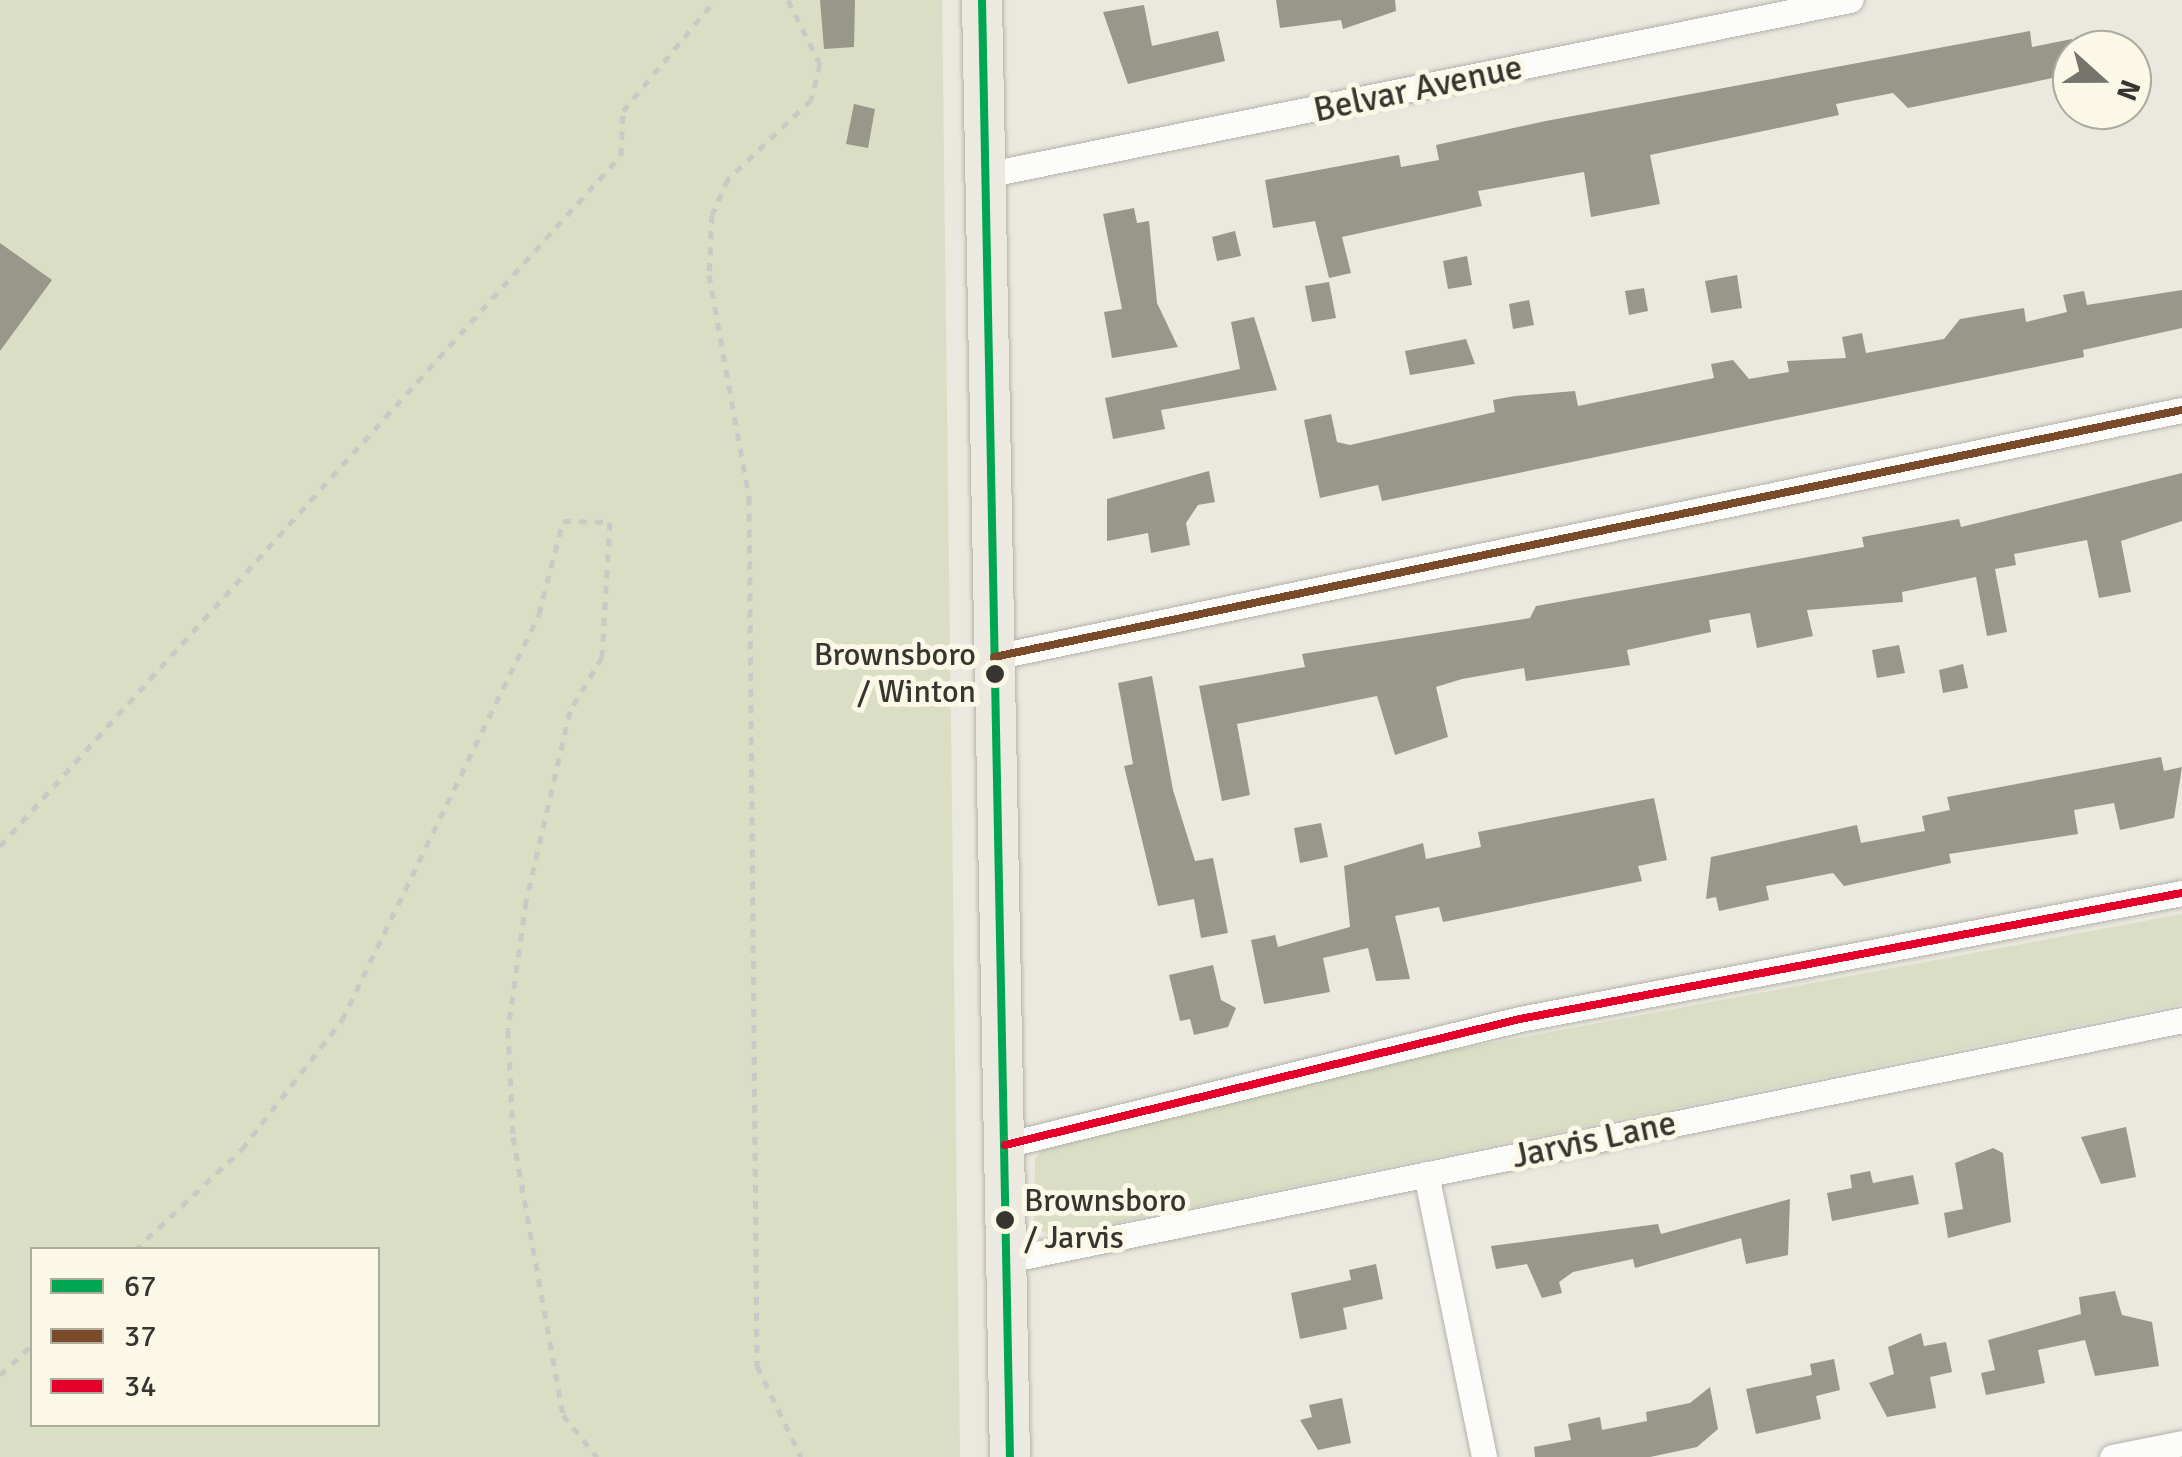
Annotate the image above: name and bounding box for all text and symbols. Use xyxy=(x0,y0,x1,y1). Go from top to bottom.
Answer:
north arrow xyxy=(2052,30,2152,130)
street label: Belvar Avenue xyxy=(1310,46,1526,132)
text: N xyxy=(2109,75,2148,105)
place label: Brownsboro / Winton xyxy=(814,637,976,712)
marker: Brownsboro / Winton xyxy=(985,664,1005,684)
street label: Jarvis Lane xyxy=(1508,1102,1680,1178)
place label: Brownsboro / Jarvis xyxy=(1024,1183,1186,1258)
marker: Brownsboro / Jarvis xyxy=(995,1210,1015,1230)
legend xyxy=(30,1247,380,1427)
text: 67 xyxy=(124,1268,156,1305)
text: 37 xyxy=(124,1318,156,1355)
text: 34 xyxy=(124,1368,156,1405)

